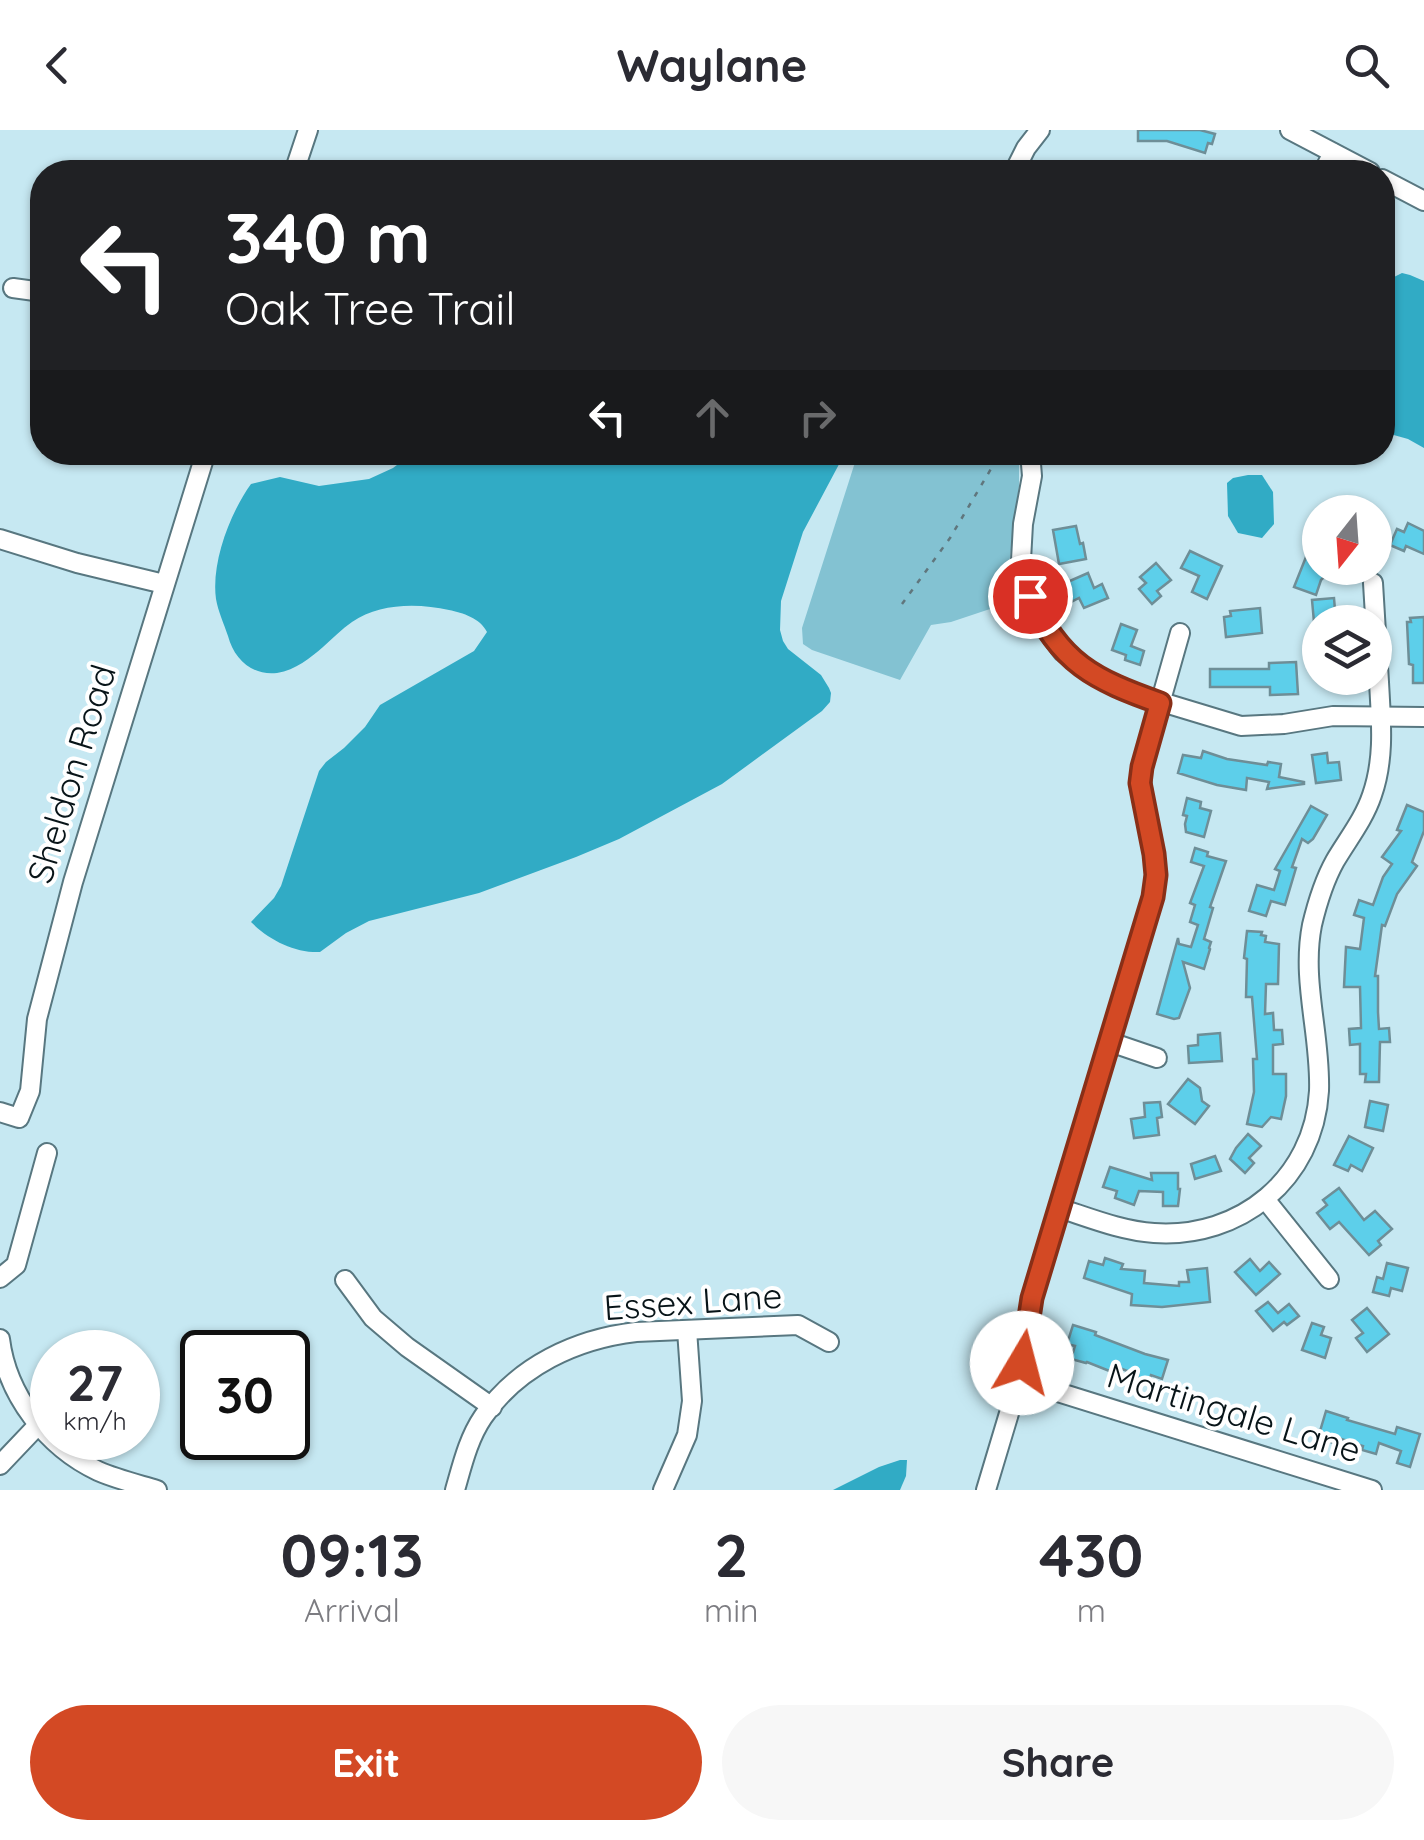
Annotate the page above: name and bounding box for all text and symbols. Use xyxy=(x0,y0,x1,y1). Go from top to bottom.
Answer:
text: Waylane xyxy=(617,37,807,93)
icon: back xyxy=(30,38,85,93)
icon: search xyxy=(1339,38,1394,93)
text: 340 m xyxy=(225,193,431,281)
icon: left xyxy=(60,200,190,330)
text: Oak Tree Trail xyxy=(225,280,516,336)
icon: left xyxy=(580,390,635,445)
icon: ahead xyxy=(685,390,740,445)
icon: right xyxy=(790,390,845,445)
north arrow xyxy=(1302,495,1392,585)
map controls xyxy=(1302,495,1392,695)
pin xyxy=(988,554,1073,639)
icon: arrive xyxy=(1003,569,1058,624)
button: layers xyxy=(1302,605,1392,695)
street label: Sheldon Road xyxy=(17,659,125,888)
street label: Essex Lane xyxy=(602,1273,784,1329)
position arrow xyxy=(970,1311,1074,1415)
speed limit sign: 30 xyxy=(180,1330,310,1460)
text: 27 xyxy=(67,1351,123,1414)
street label: Martingale Lane xyxy=(1102,1353,1366,1472)
text: km/h xyxy=(63,1405,127,1436)
text: 09:13 xyxy=(281,1517,423,1592)
text: 2 xyxy=(714,1517,748,1592)
text: 430 xyxy=(1039,1517,1143,1592)
text: Arrival xyxy=(304,1590,400,1630)
text: min xyxy=(704,1590,759,1630)
text: m xyxy=(1077,1590,1106,1630)
button: Exit xyxy=(30,1705,702,1820)
button: Share xyxy=(722,1705,1394,1820)

